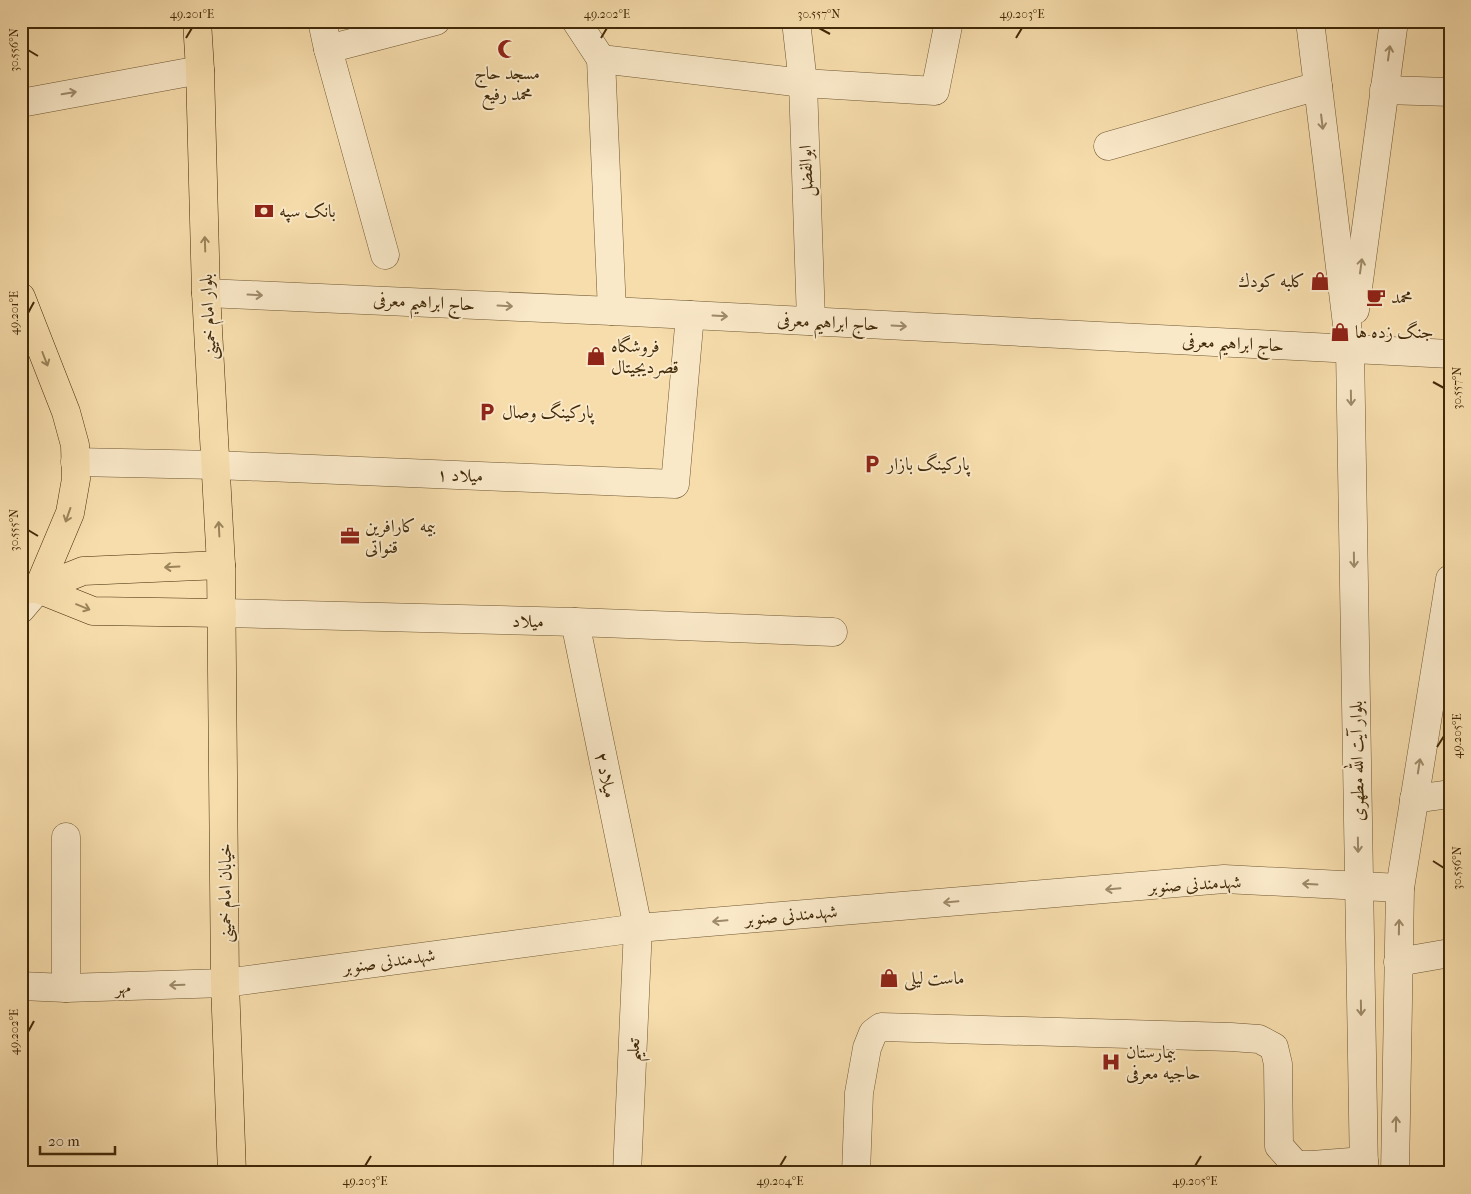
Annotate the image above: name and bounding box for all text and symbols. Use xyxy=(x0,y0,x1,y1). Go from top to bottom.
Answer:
text: 49.201°E xyxy=(170,7,214,21)
text: 49.202°E xyxy=(584,7,630,21)
text: 30.557°N xyxy=(798,7,840,21)
text: 49.203°E xyxy=(999,7,1045,21)
text: 30.556°N xyxy=(7,28,21,72)
mosque icon: مسجد حاج محمد رفیع xyxy=(496,38,518,60)
one-way arrow xyxy=(1385,45,1395,61)
place label: مسجد حاج محمد رفیع xyxy=(474,63,540,110)
one-way arrow xyxy=(61,88,77,98)
one-way arrow xyxy=(1317,113,1327,129)
street label: ابوالفضل xyxy=(795,144,820,197)
bank icon: بانک سپه xyxy=(253,200,275,222)
place label: بانک سپه xyxy=(279,201,336,223)
one-way arrow xyxy=(200,237,210,253)
one-way arrow xyxy=(1356,258,1366,274)
shop icon: كلبه كودك xyxy=(1309,270,1331,292)
place label: كلبه كودك xyxy=(1238,271,1305,292)
street label: بلوار امام خمینی xyxy=(196,273,226,361)
cafe icon: محمد xyxy=(1365,286,1387,308)
place label: محمد xyxy=(1391,287,1413,308)
street label: حاج ابراهیم معرفی xyxy=(372,289,475,323)
one-way arrow xyxy=(247,290,263,299)
text: 49.201°E xyxy=(7,291,21,335)
one-way arrow xyxy=(497,302,513,311)
street label: حاج ابراهیم معرفی xyxy=(776,309,879,343)
one-way arrow xyxy=(711,312,727,321)
place label: جنگ زده ها xyxy=(1355,320,1433,343)
one-way arrow xyxy=(891,321,907,330)
shop icon: جنگ زده ها xyxy=(1329,321,1351,343)
street label: حاج ابراهیم معرفی xyxy=(1181,330,1284,364)
place label: فروشگاه قصردیجیتال xyxy=(611,334,679,379)
shop icon: فروشگاه قصردیجیتال xyxy=(585,345,607,367)
one-way arrow xyxy=(41,351,51,366)
text: 30.557°N xyxy=(1450,367,1464,409)
one-way arrow xyxy=(1346,389,1356,405)
place label: پارکینگ وصال xyxy=(502,400,595,425)
parking icon: پارکینگ وصال xyxy=(476,401,498,423)
place label: پارکینگ بازار xyxy=(885,452,971,477)
parking icon: پارکینگ بازار xyxy=(861,453,883,475)
street label: میلاد ۱ xyxy=(436,464,483,487)
one-way arrow xyxy=(63,507,72,522)
text: 30.555°N xyxy=(7,509,21,551)
place label: بیمه کارافرین قنواتی xyxy=(365,516,436,558)
one-way arrow xyxy=(215,521,224,537)
office icon: بیمه کارافرین قنواتی xyxy=(339,525,361,547)
one-way arrow xyxy=(1349,552,1358,568)
one-way arrow xyxy=(165,563,181,572)
one-way arrow xyxy=(75,603,90,612)
street label: میلاد xyxy=(512,611,544,632)
street label: بلوار آیت الله مطهری xyxy=(1342,701,1370,822)
text: 49.205°E xyxy=(1450,713,1464,759)
street label: میلاد ۲ xyxy=(590,750,621,800)
one-way arrow xyxy=(1415,758,1425,774)
one-way arrow xyxy=(1353,836,1363,853)
street label: خیابان امام خمینی xyxy=(215,843,241,943)
text: 30.556°N xyxy=(1450,846,1464,890)
street label: شهدمندنی صنوبر xyxy=(1146,872,1242,899)
one-way arrow xyxy=(1303,879,1319,888)
one-way arrow xyxy=(1106,884,1122,893)
one-way arrow xyxy=(944,897,960,907)
street label: شهدمندنی صنوبر xyxy=(742,901,838,931)
one-way arrow xyxy=(712,916,728,926)
one-way arrow xyxy=(1394,919,1404,935)
street label: شهدمندنی صنوبر xyxy=(340,945,437,980)
shop icon: ماست لیلی xyxy=(878,967,900,989)
place label: ماست لیلی xyxy=(904,968,965,991)
street label: مهر xyxy=(113,977,131,999)
one-way arrow xyxy=(169,980,185,990)
one-way arrow xyxy=(1356,999,1366,1015)
text: 49.202°E xyxy=(7,1009,21,1055)
street label: تعلیم xyxy=(623,1037,651,1062)
place label: بیمارستان حاجیه معرفی xyxy=(1126,1042,1201,1085)
hospital icon: بیمارستان حاجیه معرفی xyxy=(1100,1051,1122,1073)
one-way arrow xyxy=(1391,1116,1401,1132)
scale bar xyxy=(40,1124,115,1156)
text: 20 m xyxy=(48,1132,80,1150)
text: 49.203°E xyxy=(342,1174,388,1188)
text: 49.204°E xyxy=(756,1174,804,1188)
text: 49.205°E xyxy=(1172,1174,1218,1188)

